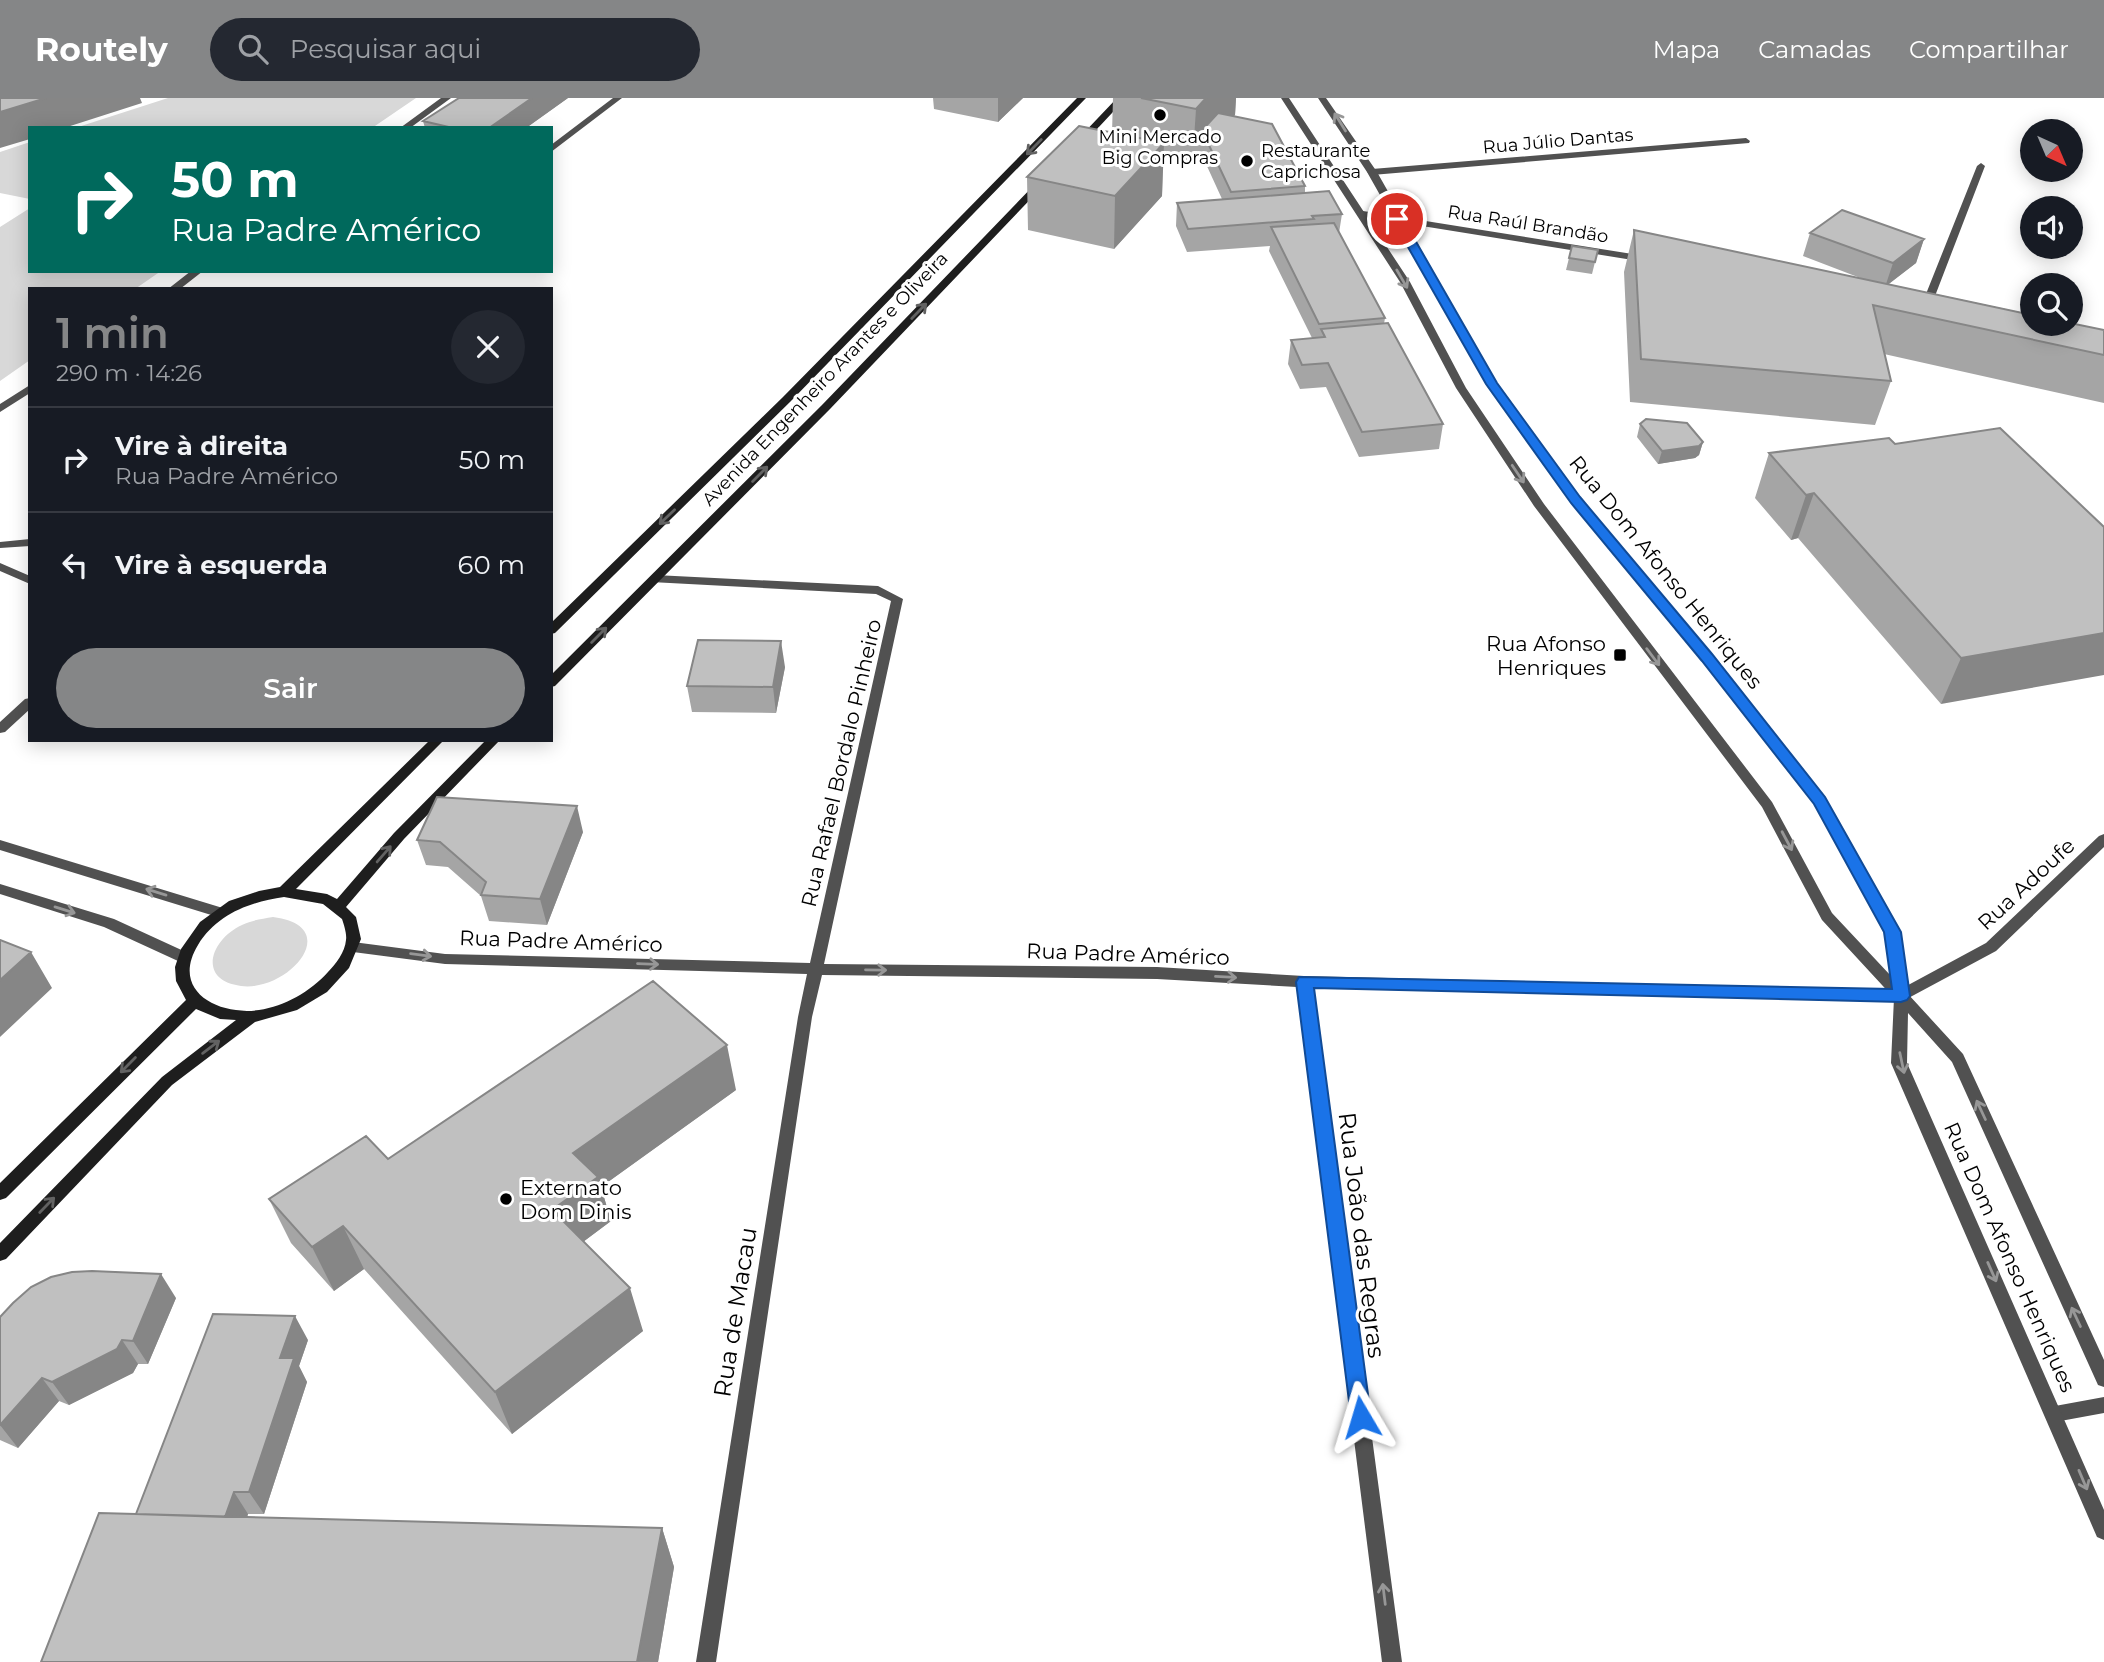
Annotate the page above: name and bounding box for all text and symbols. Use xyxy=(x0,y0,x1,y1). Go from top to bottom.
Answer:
search box xyxy=(210,18,700,81)
text: Routely xyxy=(35,29,168,69)
icon: search xyxy=(234,30,272,68)
text: Pesquisar aqui xyxy=(290,33,481,65)
text: Mapa xyxy=(1653,35,1720,64)
text: Camadas xyxy=(1758,35,1871,64)
text: Compartilhar xyxy=(1909,35,2069,64)
marker: Mini Mercado Big Compras xyxy=(1152,107,1168,123)
one-way arrow xyxy=(1332,113,1347,132)
north arrow xyxy=(2020,119,2082,182)
map controls xyxy=(2020,119,2083,336)
street label: Rua Júlio Dantas xyxy=(1482,123,1635,159)
place label: Mini Mercado Big Compras xyxy=(1098,126,1222,169)
one-way arrow xyxy=(1026,138,1043,155)
place label: Restaurante Caprichosa xyxy=(1261,140,1371,183)
text: 50 m xyxy=(171,150,299,209)
marker: Restaurante Caprichosa xyxy=(1239,153,1255,169)
icon: right xyxy=(56,154,147,245)
pin xyxy=(1367,189,1427,249)
button: sound xyxy=(2020,196,2083,259)
icon: arrive xyxy=(1378,200,1416,238)
street label: Rua Raúl Brandão xyxy=(1446,200,1610,248)
text: Rua Padre Américo xyxy=(171,210,481,249)
street label: Avenida Engenheiro Arantes e Oliveira xyxy=(698,248,952,510)
one-way arrow xyxy=(1395,268,1409,288)
button: search xyxy=(2020,273,2083,336)
one-way arrow xyxy=(910,302,927,319)
text: 1 min xyxy=(56,307,169,359)
button: close xyxy=(451,310,525,384)
text: 290 m · 14:26 xyxy=(56,359,202,387)
text: Vire à direita xyxy=(115,430,288,462)
icon: right xyxy=(56,441,94,479)
text: 50 m xyxy=(459,444,525,476)
street label: Rua Dom Afonso Henriques xyxy=(1564,450,1768,694)
text: Rua Padre Américo xyxy=(115,462,338,490)
one-way arrow xyxy=(1512,463,1526,483)
one-way arrow xyxy=(752,465,769,482)
one-way arrow xyxy=(659,508,676,525)
icon: left xyxy=(56,546,94,584)
text: Vire à esquerda xyxy=(115,549,328,581)
text: 60 m xyxy=(458,549,525,581)
street label: Rua Rafael Bordalo Pinheiro xyxy=(796,617,886,909)
one-way arrow xyxy=(591,626,608,643)
place label: Rua Afonso Henriques xyxy=(1486,631,1606,680)
marker: Rua Afonso Henriques xyxy=(1612,647,1628,663)
one-way arrow xyxy=(1646,647,1661,666)
button: Sair xyxy=(56,648,525,728)
one-way arrow xyxy=(1780,830,1794,850)
street label: Rua Adoufe xyxy=(1972,833,2080,935)
one-way arrow xyxy=(376,845,392,863)
one-way arrow xyxy=(145,885,167,898)
one-way arrow xyxy=(54,904,76,917)
street label: Rua Padre Américo xyxy=(459,925,663,957)
street label: Rua Padre Américo xyxy=(1026,938,1230,970)
one-way arrow xyxy=(409,949,432,962)
one-way arrow xyxy=(637,958,660,971)
one-way arrow xyxy=(864,963,887,977)
one-way arrow xyxy=(1214,971,1236,984)
one-way arrow xyxy=(201,1040,219,1055)
one-way arrow xyxy=(1897,1052,1910,1074)
one-way arrow xyxy=(120,1057,137,1074)
one-way arrow xyxy=(1974,1099,1987,1121)
street label: Rua João das Regras xyxy=(1333,1110,1391,1360)
street label: Rua Dom Afonso Henriques xyxy=(1939,1118,2081,1396)
place label: Externato Dom Dinis xyxy=(520,1175,631,1224)
marker: Externato Dom Dinis xyxy=(498,1191,514,1207)
one-way arrow xyxy=(39,1197,56,1214)
street label: Rua de Macau xyxy=(707,1225,763,1399)
one-way arrow xyxy=(1986,1261,1999,1282)
one-way arrow xyxy=(2069,1306,2082,1328)
position arrow xyxy=(1324,1380,1398,1454)
one-way arrow xyxy=(2077,1469,2090,1491)
one-way arrow xyxy=(1377,1583,1390,1606)

